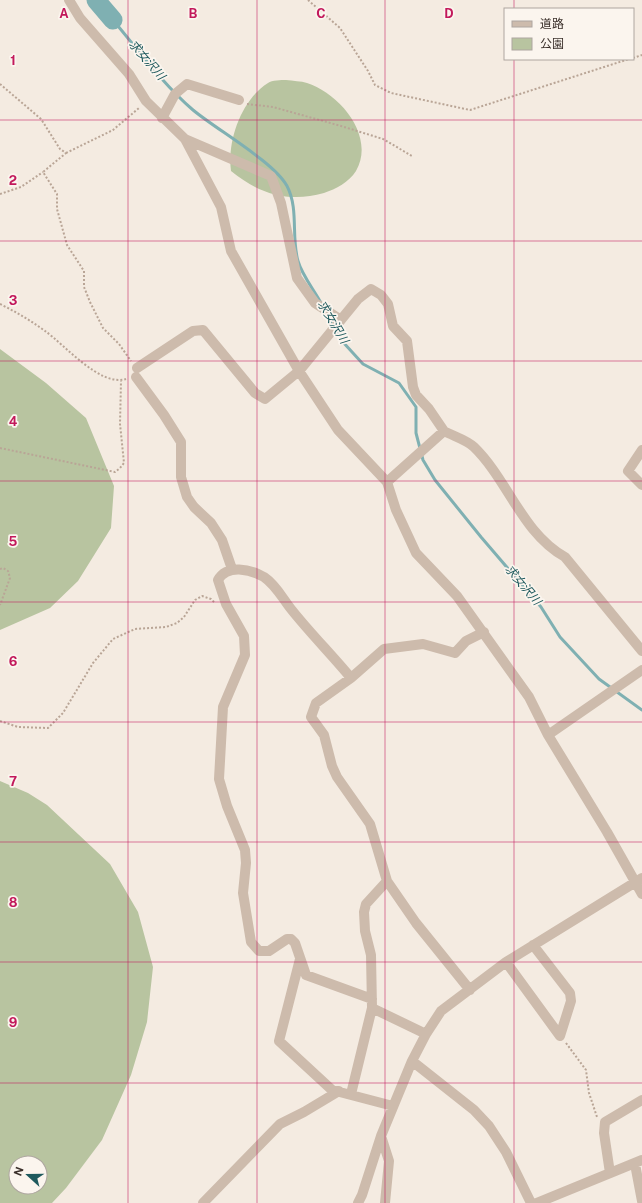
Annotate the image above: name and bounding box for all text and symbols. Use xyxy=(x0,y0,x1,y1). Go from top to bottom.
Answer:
text: A xyxy=(59,6,69,21)
text: B xyxy=(189,6,198,21)
text: C xyxy=(316,6,326,21)
text: D xyxy=(444,6,454,21)
legend xyxy=(504,8,634,60)
text: 道路 xyxy=(540,17,564,31)
water label: 求女沢川 xyxy=(126,37,169,84)
text: 公園 xyxy=(540,37,564,51)
text: 1 xyxy=(10,53,16,68)
text: 2 xyxy=(9,173,17,188)
text: 3 xyxy=(9,293,18,308)
water label: 求女沢川 xyxy=(315,298,352,348)
text: 4 xyxy=(9,414,18,429)
text: 5 xyxy=(9,534,18,549)
water label: 求女沢川 xyxy=(502,562,545,609)
text: 6 xyxy=(9,654,18,669)
text: 7 xyxy=(9,774,17,789)
text: 8 xyxy=(9,895,18,910)
text: 9 xyxy=(9,1015,17,1030)
north arrow xyxy=(8,1155,48,1195)
text: N xyxy=(12,1165,26,1178)

